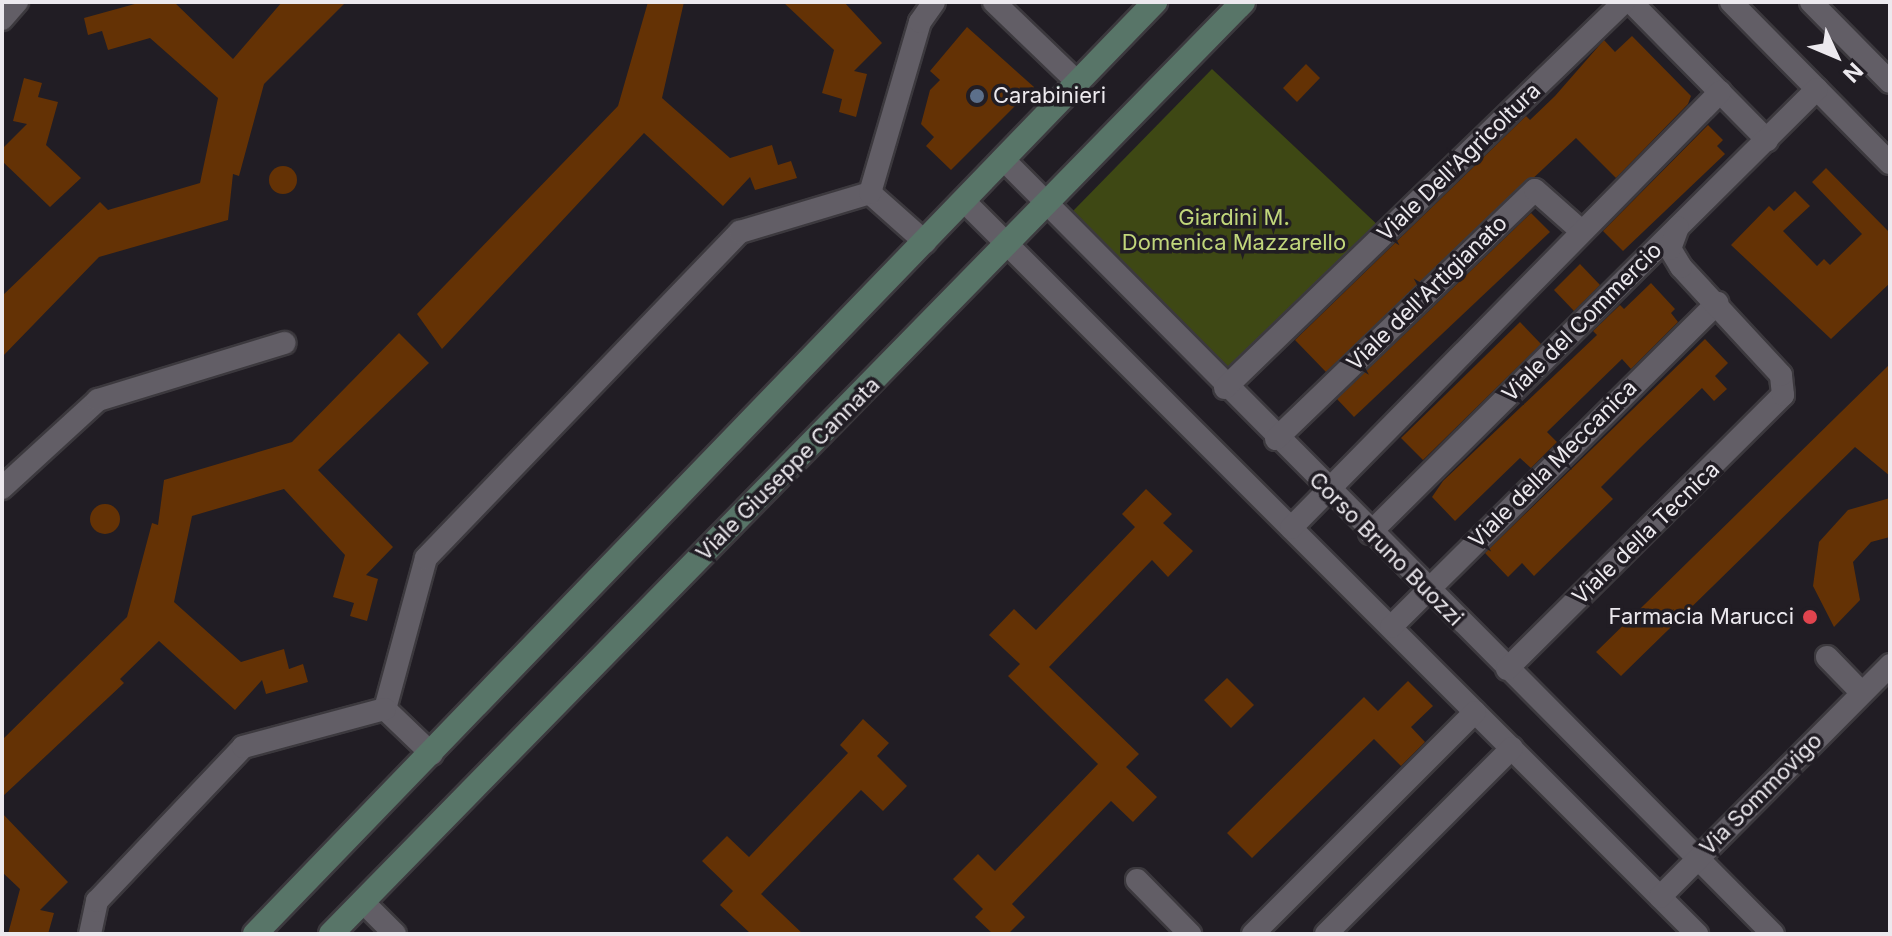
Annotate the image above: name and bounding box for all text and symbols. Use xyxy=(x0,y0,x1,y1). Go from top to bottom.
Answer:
north arrow xyxy=(1796,16,1876,96)
text: N xyxy=(1838,58,1868,88)
street label: Viale Dell'Agricoltura xyxy=(1372,77,1546,247)
place label: Carabinieri xyxy=(993,83,1106,109)
marker: Carabinieri xyxy=(968,87,986,105)
park label: Giardini M. Domenica Mazzarello xyxy=(1122,204,1346,256)
street label: Viale dell'Artigianato xyxy=(1342,210,1512,376)
street label: Viale del Commercio xyxy=(1497,237,1667,407)
street label: Viale Giuseppe Cannata xyxy=(691,372,885,566)
street label: Viale della Meccanica xyxy=(1464,375,1642,553)
street label: Viale della Tecnica xyxy=(1567,456,1725,610)
street label: Corso Bruno Buozzi xyxy=(1304,467,1468,631)
place label: Farmacia Marucci xyxy=(1609,604,1794,630)
marker: Farmacia Marucci xyxy=(1801,608,1819,626)
street label: Via Sommovigo xyxy=(1694,727,1828,861)

